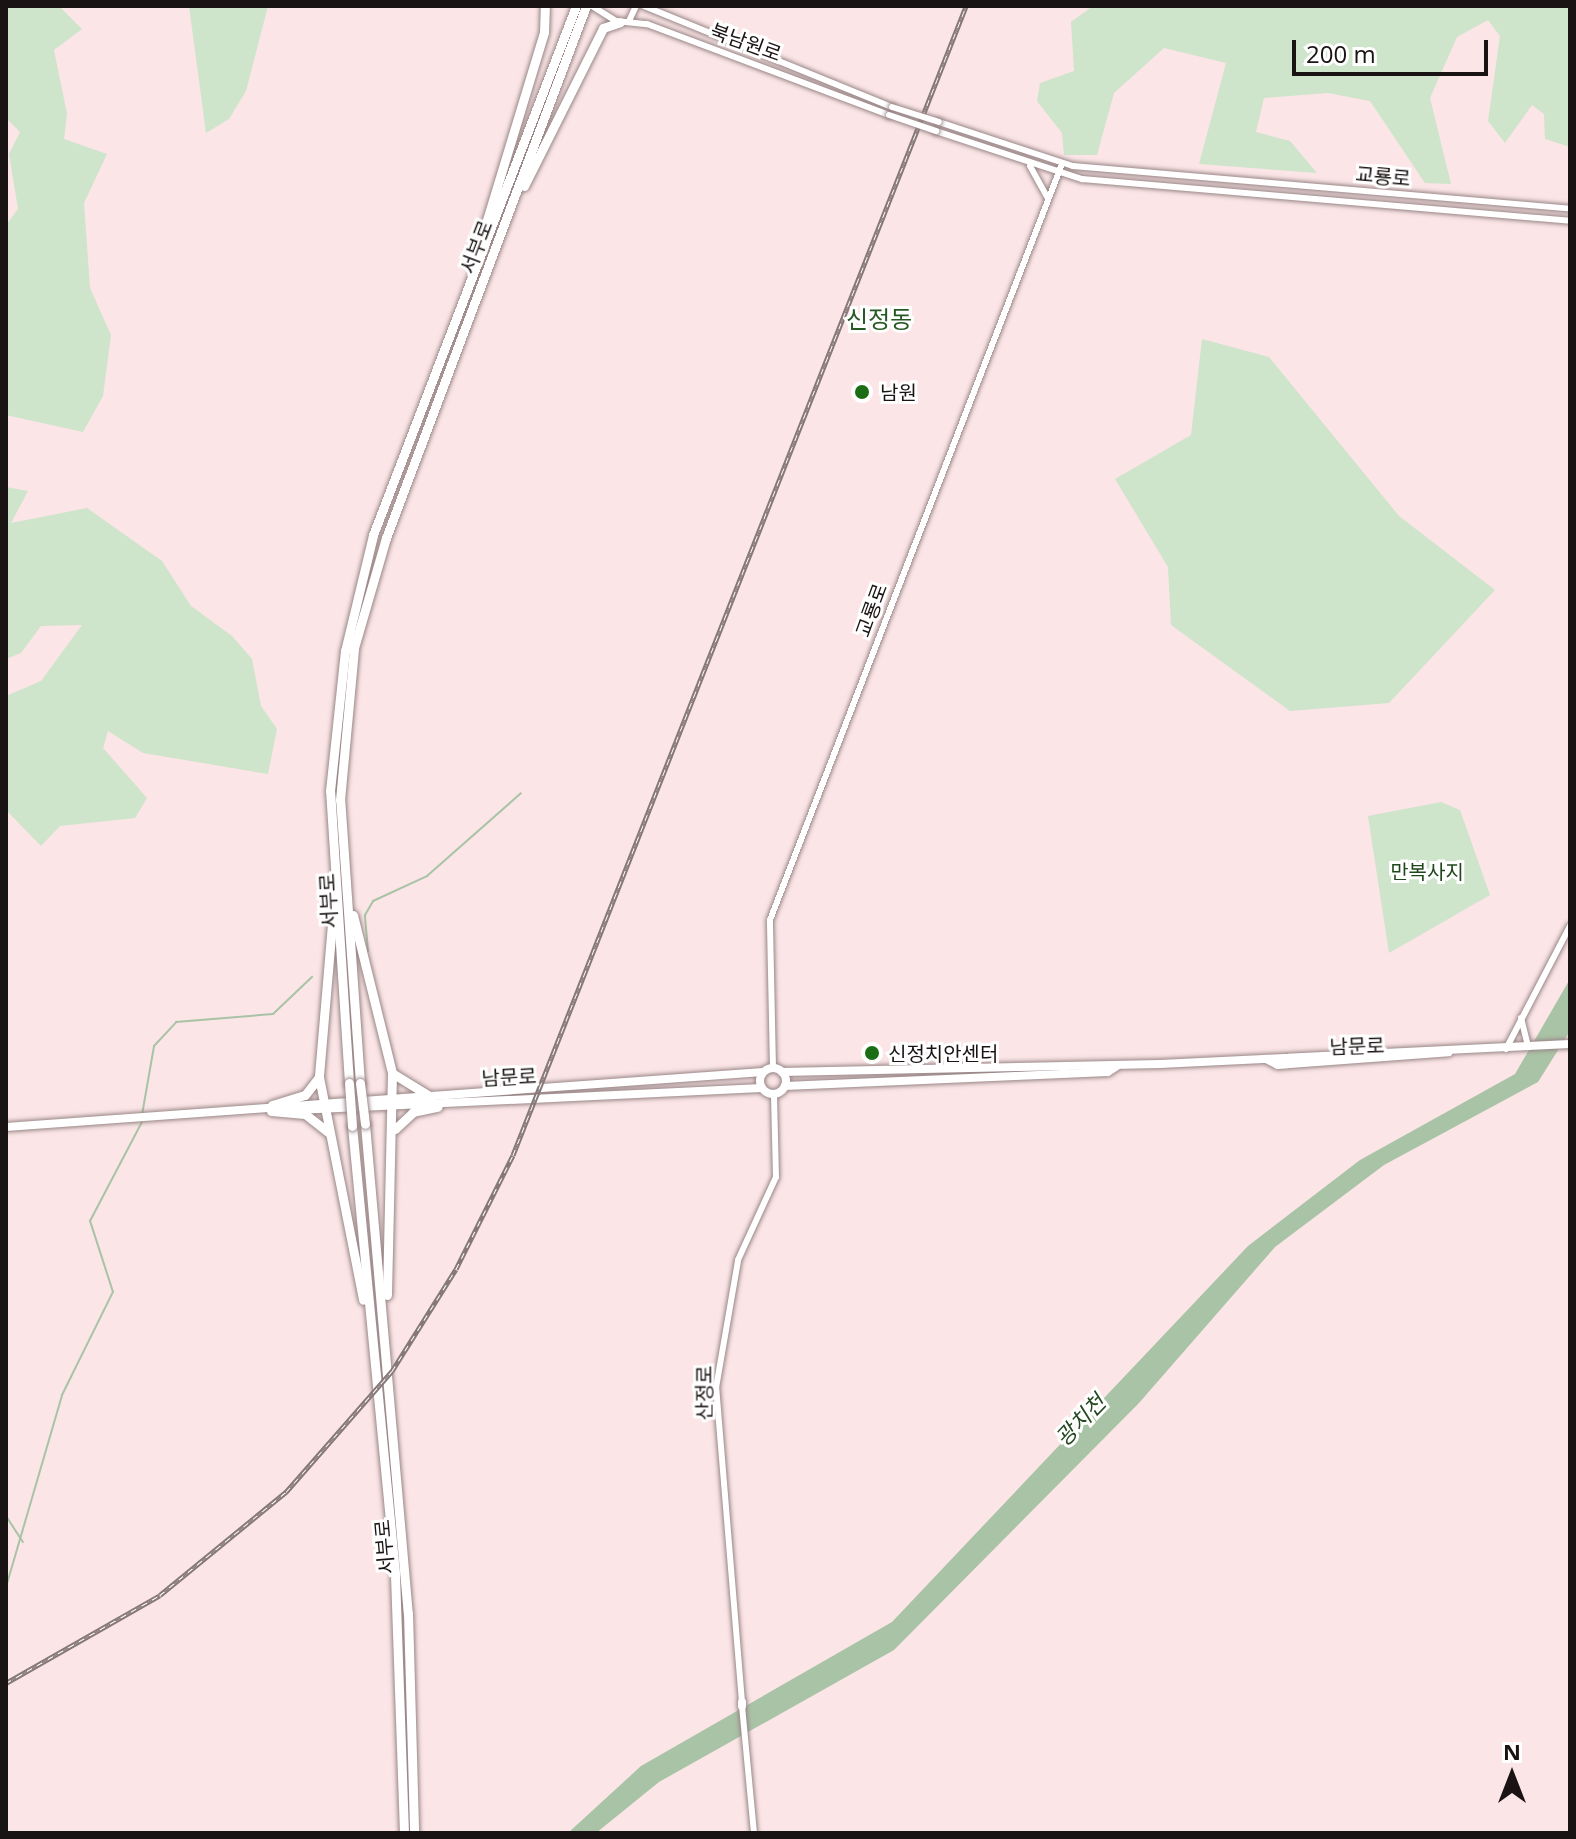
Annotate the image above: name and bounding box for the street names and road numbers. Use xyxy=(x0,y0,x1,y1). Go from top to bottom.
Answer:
street label: 북남원로 xyxy=(707,18,785,66)
street label: 교룡로 xyxy=(1354,162,1412,190)
street label: 서부로 xyxy=(455,217,497,277)
street label: 교룡로 xyxy=(850,580,892,640)
street label: 서부로 xyxy=(315,873,341,929)
street label: 남문로 xyxy=(1329,1033,1385,1059)
street label: 남문로 xyxy=(481,1064,537,1090)
street label: 산정로 xyxy=(692,1365,716,1421)
street label: 서부로 xyxy=(370,1518,398,1576)

